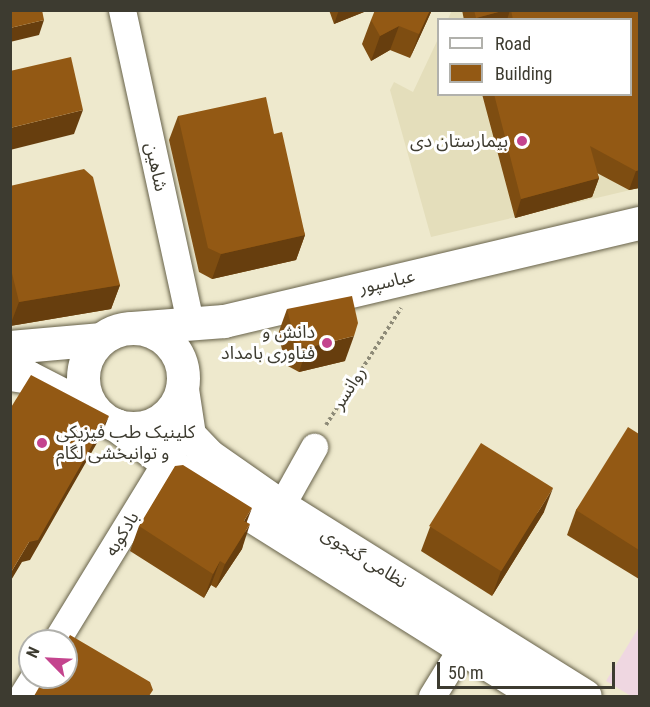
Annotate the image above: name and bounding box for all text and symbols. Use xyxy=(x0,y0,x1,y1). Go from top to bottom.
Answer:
legend xyxy=(437,18,632,96)
text: Road xyxy=(495,33,531,54)
text: Building xyxy=(495,63,552,84)
place label: بیمارستان دی xyxy=(410,130,508,152)
marker: بیمارستان دی xyxy=(513,132,531,150)
street label: شاهین xyxy=(140,141,172,193)
street label: عباسپور xyxy=(357,265,417,299)
place label: دانش و فناوری بامداد xyxy=(221,322,315,364)
marker: دانش و فناوری بامداد xyxy=(320,336,334,350)
street label: روانسر xyxy=(327,363,371,413)
place label: کلینیک طب فیزیکی و توانبخشی لگام xyxy=(56,422,195,464)
marker: کلینیک طب فیزیکی و توانبخشی لگام xyxy=(33,434,51,452)
street label: بادکوبه xyxy=(100,508,144,560)
street label: نظامی گنجوی xyxy=(317,523,411,593)
north arrow xyxy=(18,629,78,689)
text: N xyxy=(22,644,44,661)
scale bar xyxy=(440,650,618,688)
text: 50 m xyxy=(448,662,483,683)

